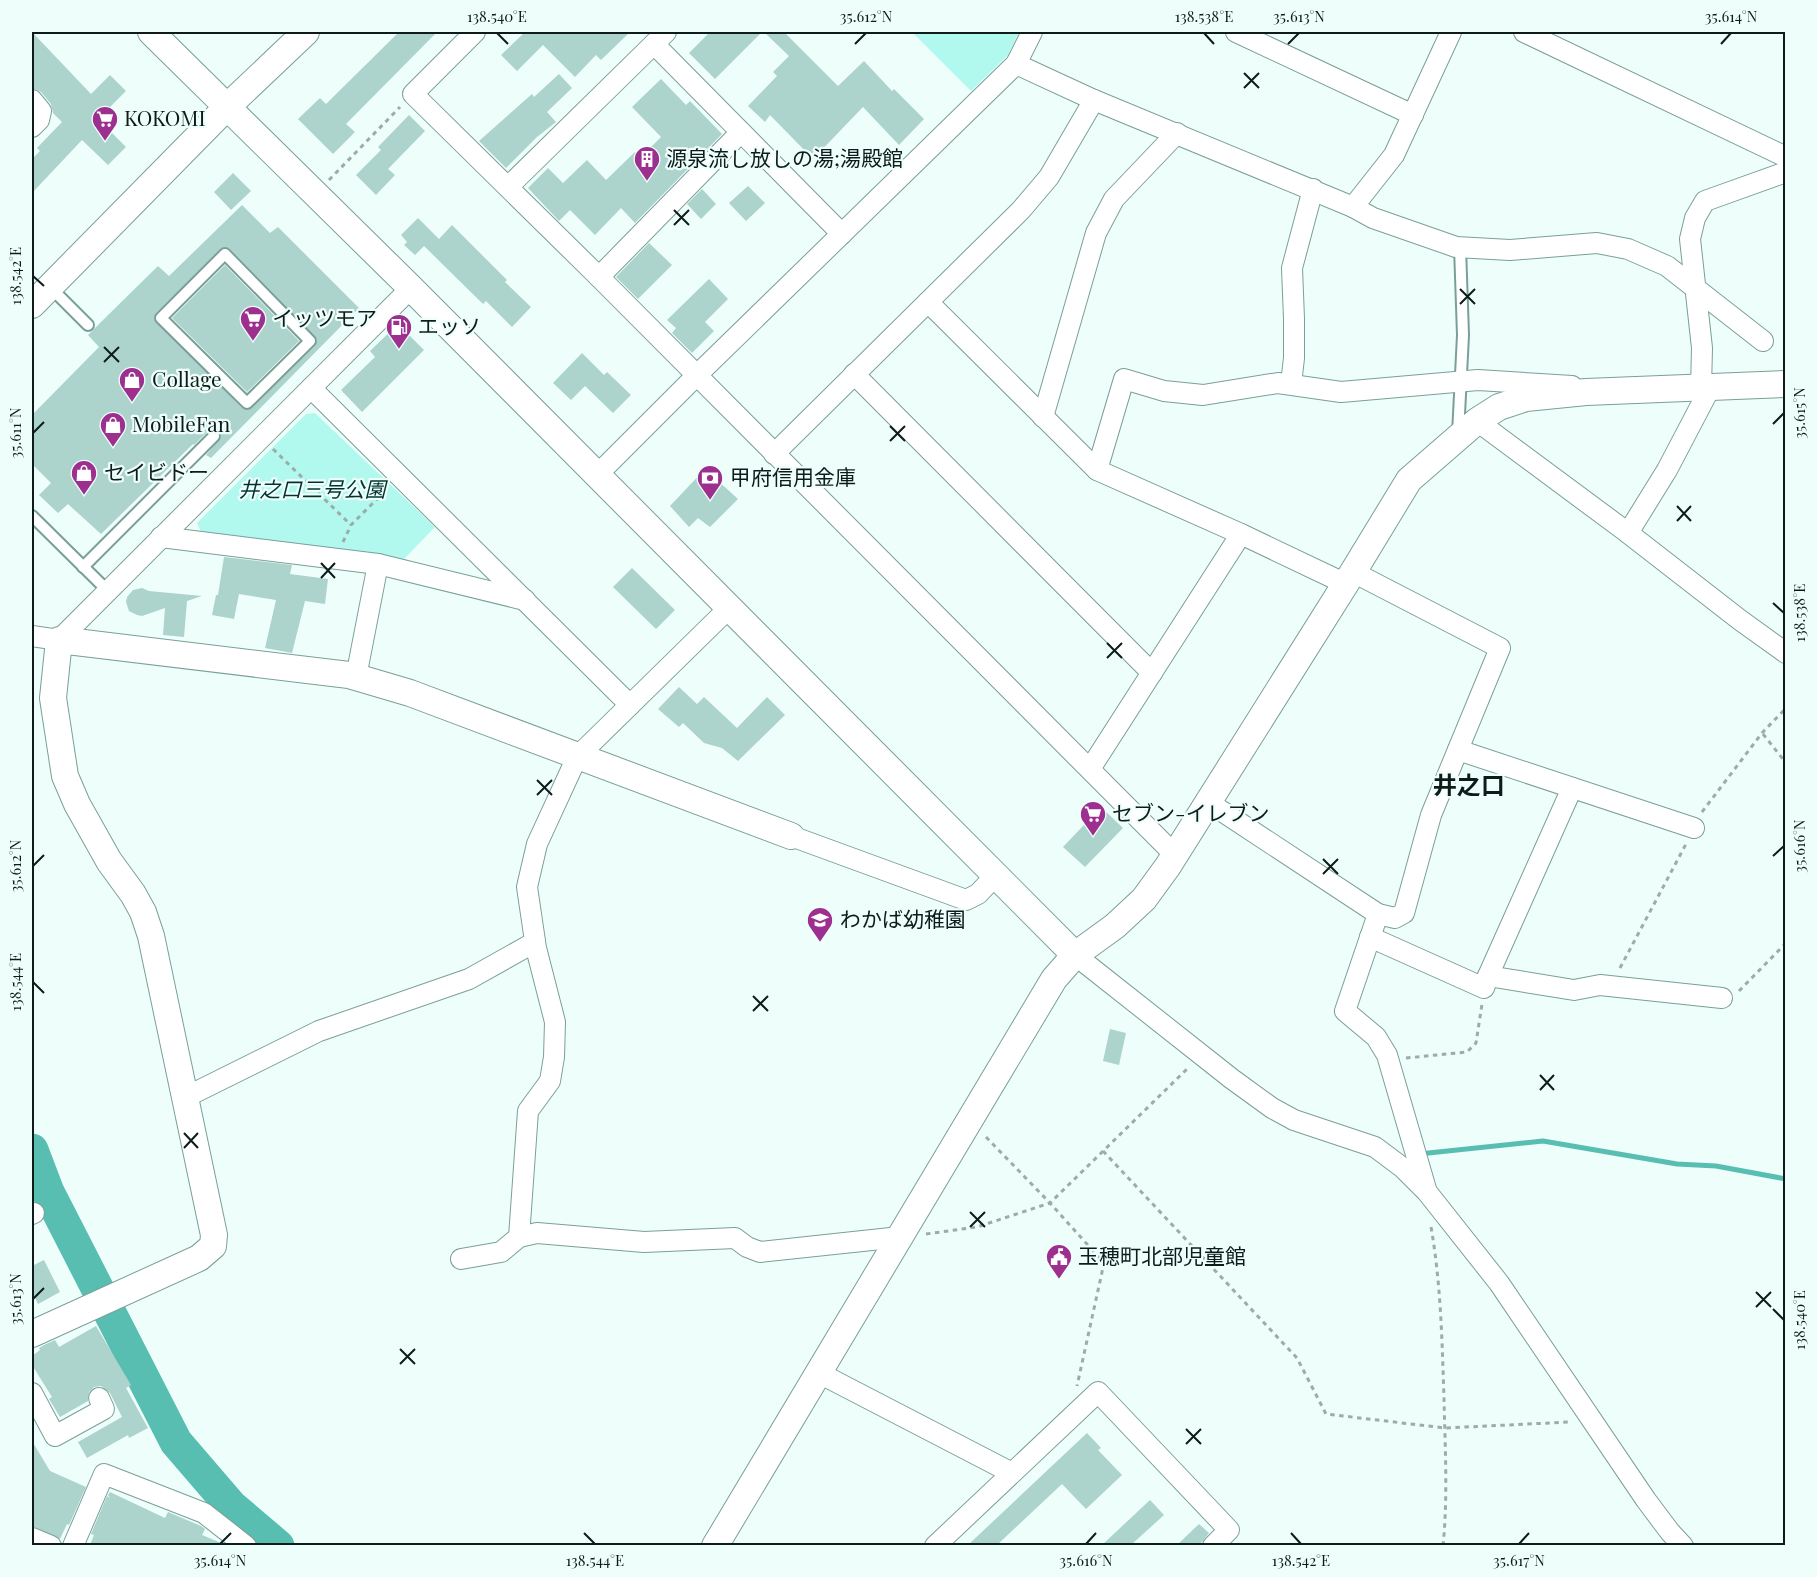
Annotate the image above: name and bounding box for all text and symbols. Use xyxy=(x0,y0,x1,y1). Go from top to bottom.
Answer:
text: 138.540°E xyxy=(467,6,527,26)
text: 35.612°N xyxy=(840,6,893,26)
text: 138.538°E xyxy=(1175,6,1233,26)
text: 35.613°N xyxy=(1273,6,1325,26)
text: 35.614°N xyxy=(1705,6,1758,26)
place label: KOKOMI xyxy=(124,103,206,131)
supermarket icon: KOKOMI xyxy=(90,104,120,142)
place label: 源泉流し放しの湯;湯殿館 xyxy=(666,143,903,171)
building icon: 源泉流し放しの湯;湯殿館 xyxy=(632,144,662,182)
text: 138.542°E xyxy=(5,247,25,305)
place label: イッツモア xyxy=(272,303,377,331)
supermarket icon: イッツモア xyxy=(238,304,268,342)
place label: エッソ xyxy=(418,311,481,339)
fuel station icon: エッソ xyxy=(384,312,414,350)
place label: Collage xyxy=(152,364,222,392)
shop icon: Collage xyxy=(117,365,147,403)
text: 35.615°N xyxy=(1789,387,1809,439)
text: 35.611°N xyxy=(5,407,25,459)
place label: MobileFan xyxy=(132,409,231,437)
shop icon: MobileFan xyxy=(98,410,128,448)
place label: セイビドー xyxy=(104,457,209,485)
shop icon: セイビドー xyxy=(69,458,99,496)
place label: 甲府信用金庫 xyxy=(730,462,856,490)
bank icon: 甲府信用金庫 xyxy=(695,463,725,501)
park label: 井之口三号公園 xyxy=(239,474,388,502)
text: 138.538°E xyxy=(1789,584,1809,642)
district label: 井之口 xyxy=(1433,768,1505,800)
place label: セブン-イレブン xyxy=(1112,798,1269,826)
supermarket icon: セブン-イレブン xyxy=(1078,799,1108,837)
text: 35.616°N xyxy=(1789,819,1809,873)
text: 35.612°N xyxy=(5,839,25,892)
place label: わかば幼稚園 xyxy=(840,904,966,932)
school or university icon: わかば幼稚園 xyxy=(805,905,835,943)
text: 138.544°E xyxy=(5,953,25,1011)
place label: 玉穂町北部児童館 xyxy=(1078,1241,1246,1269)
public building icon: 玉穂町北部児童館 xyxy=(1044,1242,1074,1280)
text: 35.613°N xyxy=(5,1273,25,1325)
text: 138.540°E xyxy=(1789,1290,1809,1350)
text: 35.614°N xyxy=(194,1550,247,1570)
text: 138.544°E xyxy=(566,1550,624,1570)
text: 35.616°N xyxy=(1059,1550,1113,1570)
text: 138.542°E xyxy=(1272,1550,1330,1570)
text: 35.617°N xyxy=(1493,1550,1545,1570)

